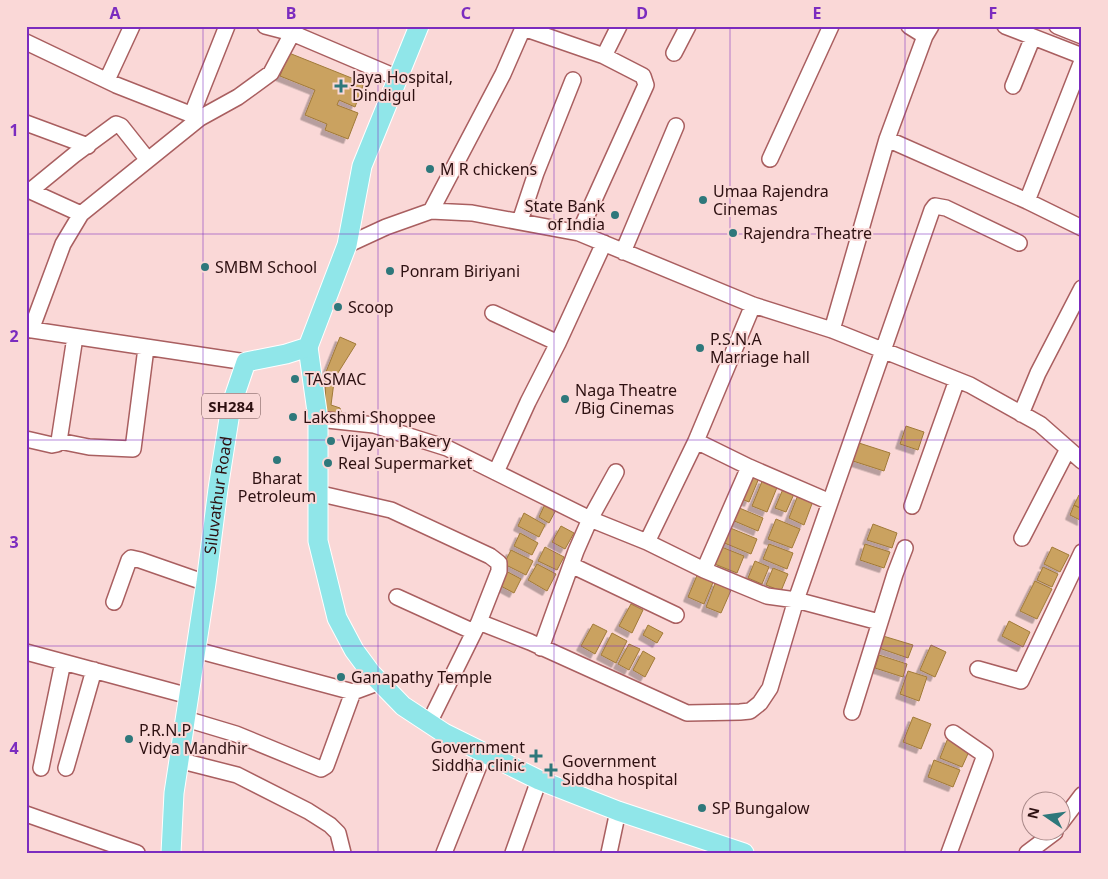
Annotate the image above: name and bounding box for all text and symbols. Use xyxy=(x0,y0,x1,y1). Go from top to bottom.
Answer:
text: A xyxy=(109,2,121,24)
text: B xyxy=(286,2,296,24)
text: C xyxy=(461,2,471,24)
text: D xyxy=(636,2,648,24)
text: E xyxy=(813,2,822,24)
text: F xyxy=(989,2,997,24)
place label: Jaya Hospital, Dindigul xyxy=(350,66,453,106)
marker: Jaya Hospital, Dindigul xyxy=(334,79,348,93)
text: 1 xyxy=(9,119,19,141)
place label: M R chickens xyxy=(440,158,537,180)
marker: M R chickens xyxy=(424,163,436,175)
place label: Umaa Rajendra Cinemas xyxy=(713,180,829,220)
marker: Umaa Rajendra Cinemas xyxy=(697,194,709,206)
place label: State Bank of India xyxy=(525,195,605,235)
marker: State Bank of India xyxy=(609,209,621,221)
place label: Rajendra Theatre xyxy=(743,222,872,244)
marker: Rajendra Theatre xyxy=(727,227,739,239)
place label: SMBM School xyxy=(215,256,317,278)
place label: Ponram Biriyani xyxy=(400,260,520,282)
marker: SMBM School xyxy=(199,261,211,273)
marker: Ponram Biriyani xyxy=(384,265,396,277)
place label: Scoop xyxy=(348,296,394,318)
marker: Scoop xyxy=(332,301,344,313)
text: 2 xyxy=(9,325,19,347)
place label: P.S.N.A Marriage hall xyxy=(710,328,810,368)
marker: P.S.N.A Marriage hall xyxy=(694,342,706,354)
place label: TASMAC xyxy=(305,368,366,390)
marker: TASMAC xyxy=(289,373,301,385)
place label: Naga Theatre /Big Cinemas xyxy=(575,379,677,419)
marker: Naga Theatre /Big Cinemas xyxy=(559,393,571,405)
road number: SH284 xyxy=(202,394,260,418)
place label: Lakshmi Shoppee xyxy=(303,406,436,428)
marker: Lakshmi Shoppee xyxy=(287,411,299,423)
place label: Vijayan Bakery xyxy=(341,430,452,452)
street label: Siluvathur Road xyxy=(199,435,237,556)
marker: Vijayan Bakery xyxy=(325,435,337,447)
place label: Real Supermarket xyxy=(338,452,472,474)
marker: Bharat Petroleum xyxy=(271,454,283,466)
marker: Real Supermarket xyxy=(322,457,334,469)
place label: Bharat Petroleum xyxy=(238,467,316,507)
text: 3 xyxy=(9,531,19,553)
place label: Ganapathy Temple xyxy=(351,666,492,688)
marker: Ganapathy Temple xyxy=(335,671,347,683)
place label: P.R.N.P Vidya Mandhir xyxy=(139,719,248,759)
marker: P.R.N.P Vidya Mandhir xyxy=(123,733,135,745)
place label: Government Siddha clinic xyxy=(431,736,525,776)
text: 4 xyxy=(9,737,19,759)
marker: Government Siddha clinic xyxy=(529,749,543,763)
place label: Government Siddha hospital xyxy=(562,750,678,790)
marker: Government Siddha hospital xyxy=(544,763,558,777)
north arrow xyxy=(1020,792,1070,842)
place label: SP Bungalow xyxy=(712,797,810,819)
marker: SP Bungalow xyxy=(696,802,708,814)
text: N xyxy=(1022,805,1043,821)

